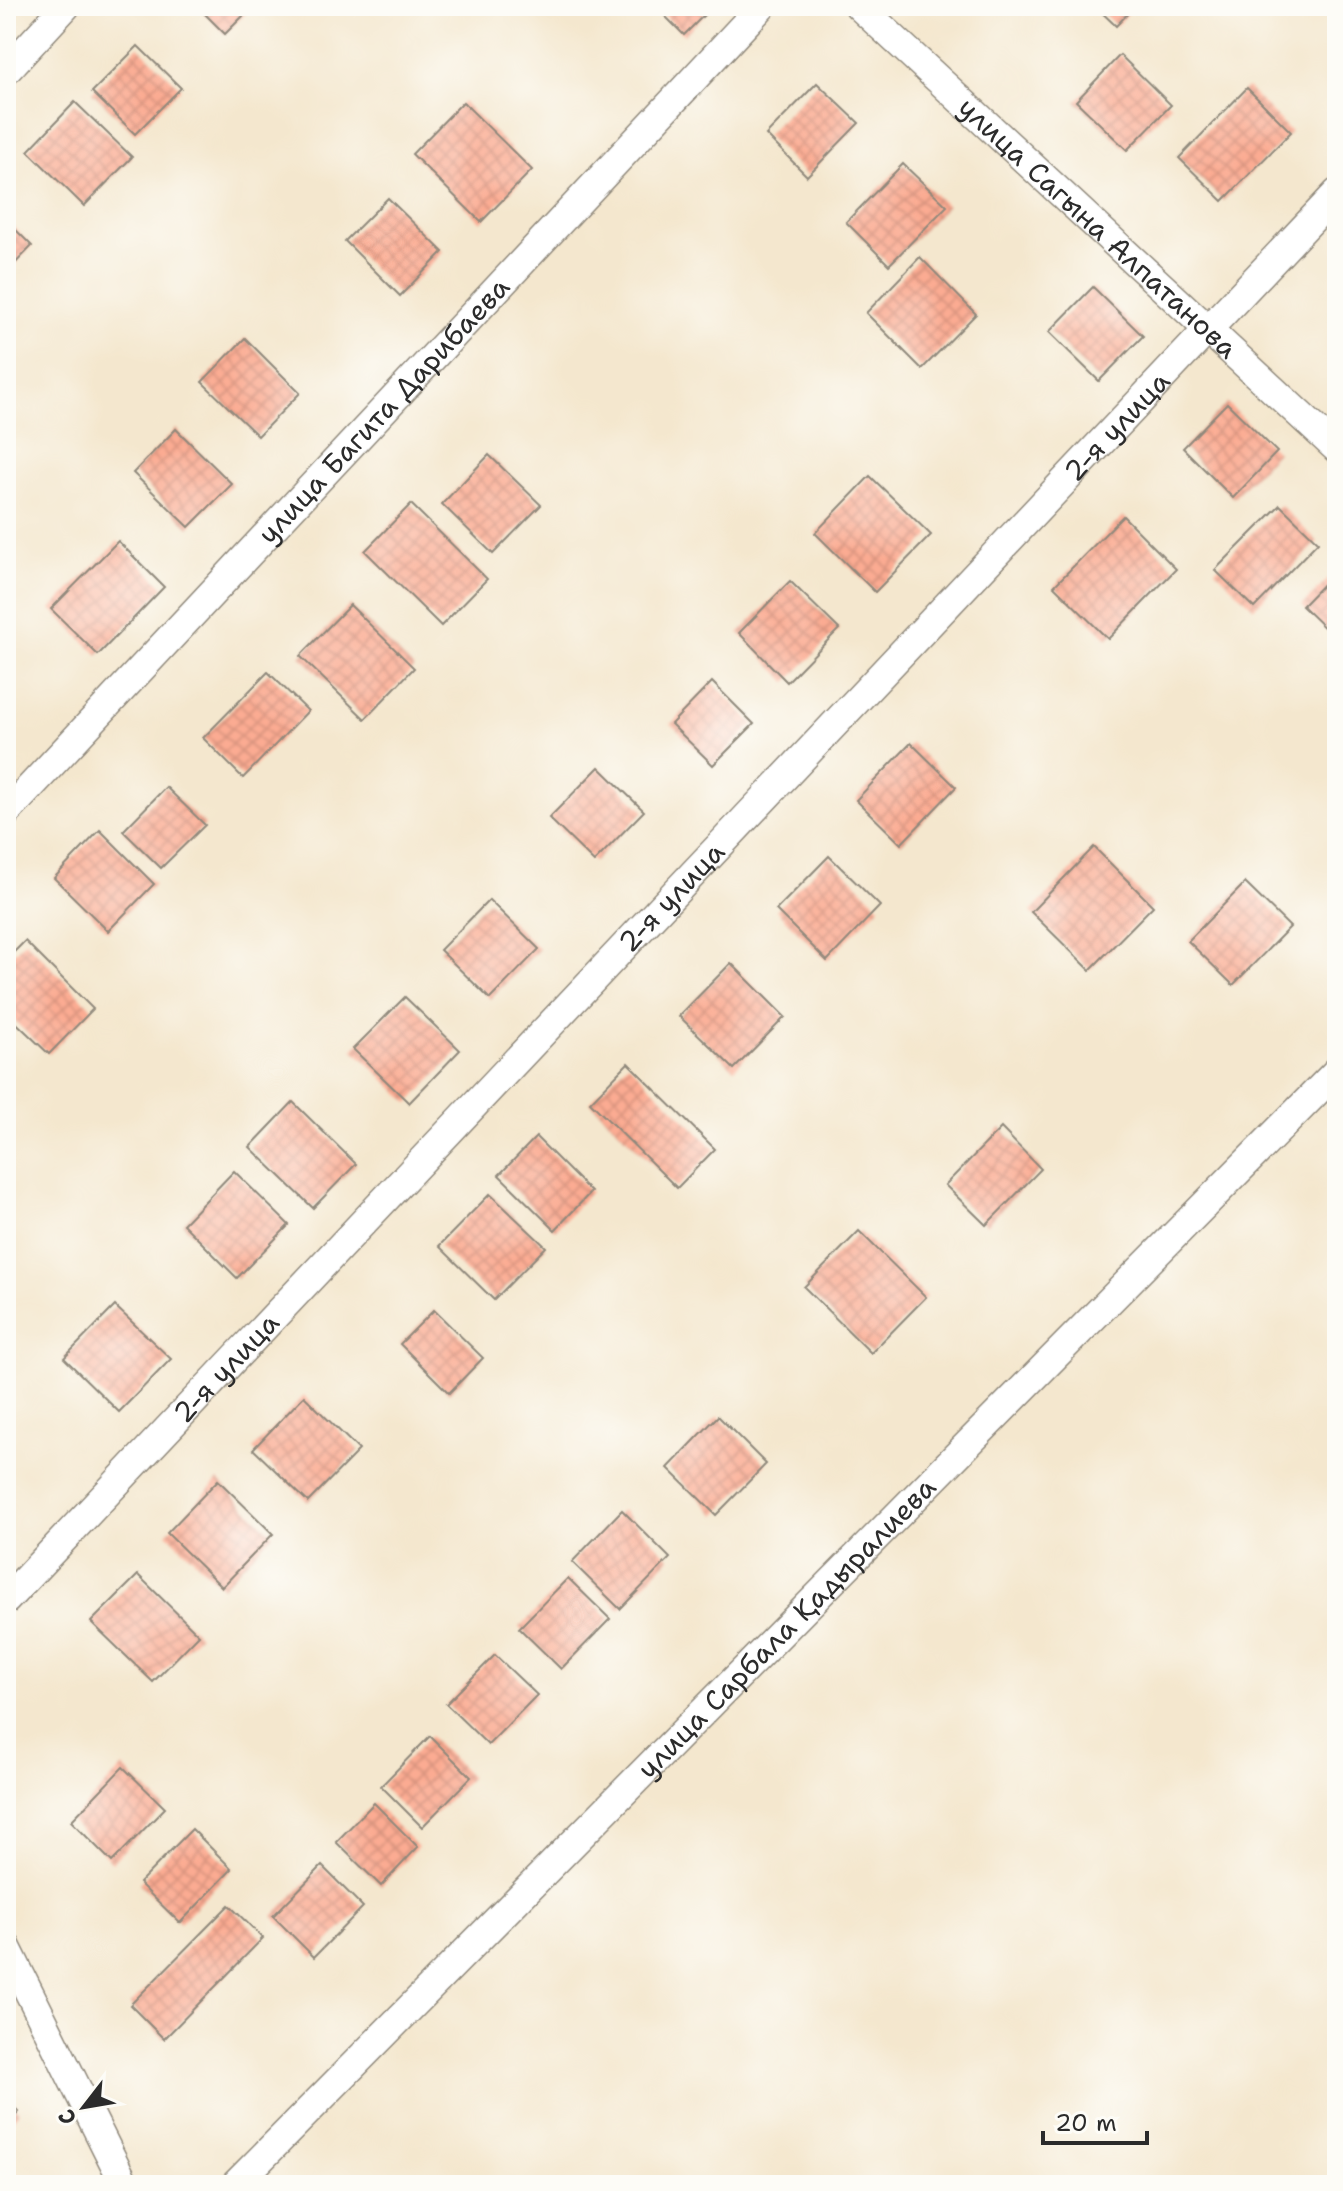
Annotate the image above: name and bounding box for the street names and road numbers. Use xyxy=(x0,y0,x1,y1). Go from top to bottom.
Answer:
street label: улица Сагына Алпатанова xyxy=(950,88,1246,367)
street label: улица Багита Дарибаева xyxy=(249,269,518,552)
street label: 2-я улица xyxy=(1055,363,1178,489)
street label: 2-я улица xyxy=(610,833,733,960)
street label: 2-я улица xyxy=(164,1304,287,1431)
street label: улица Сарбала Қадыралиева xyxy=(629,1469,944,1787)

